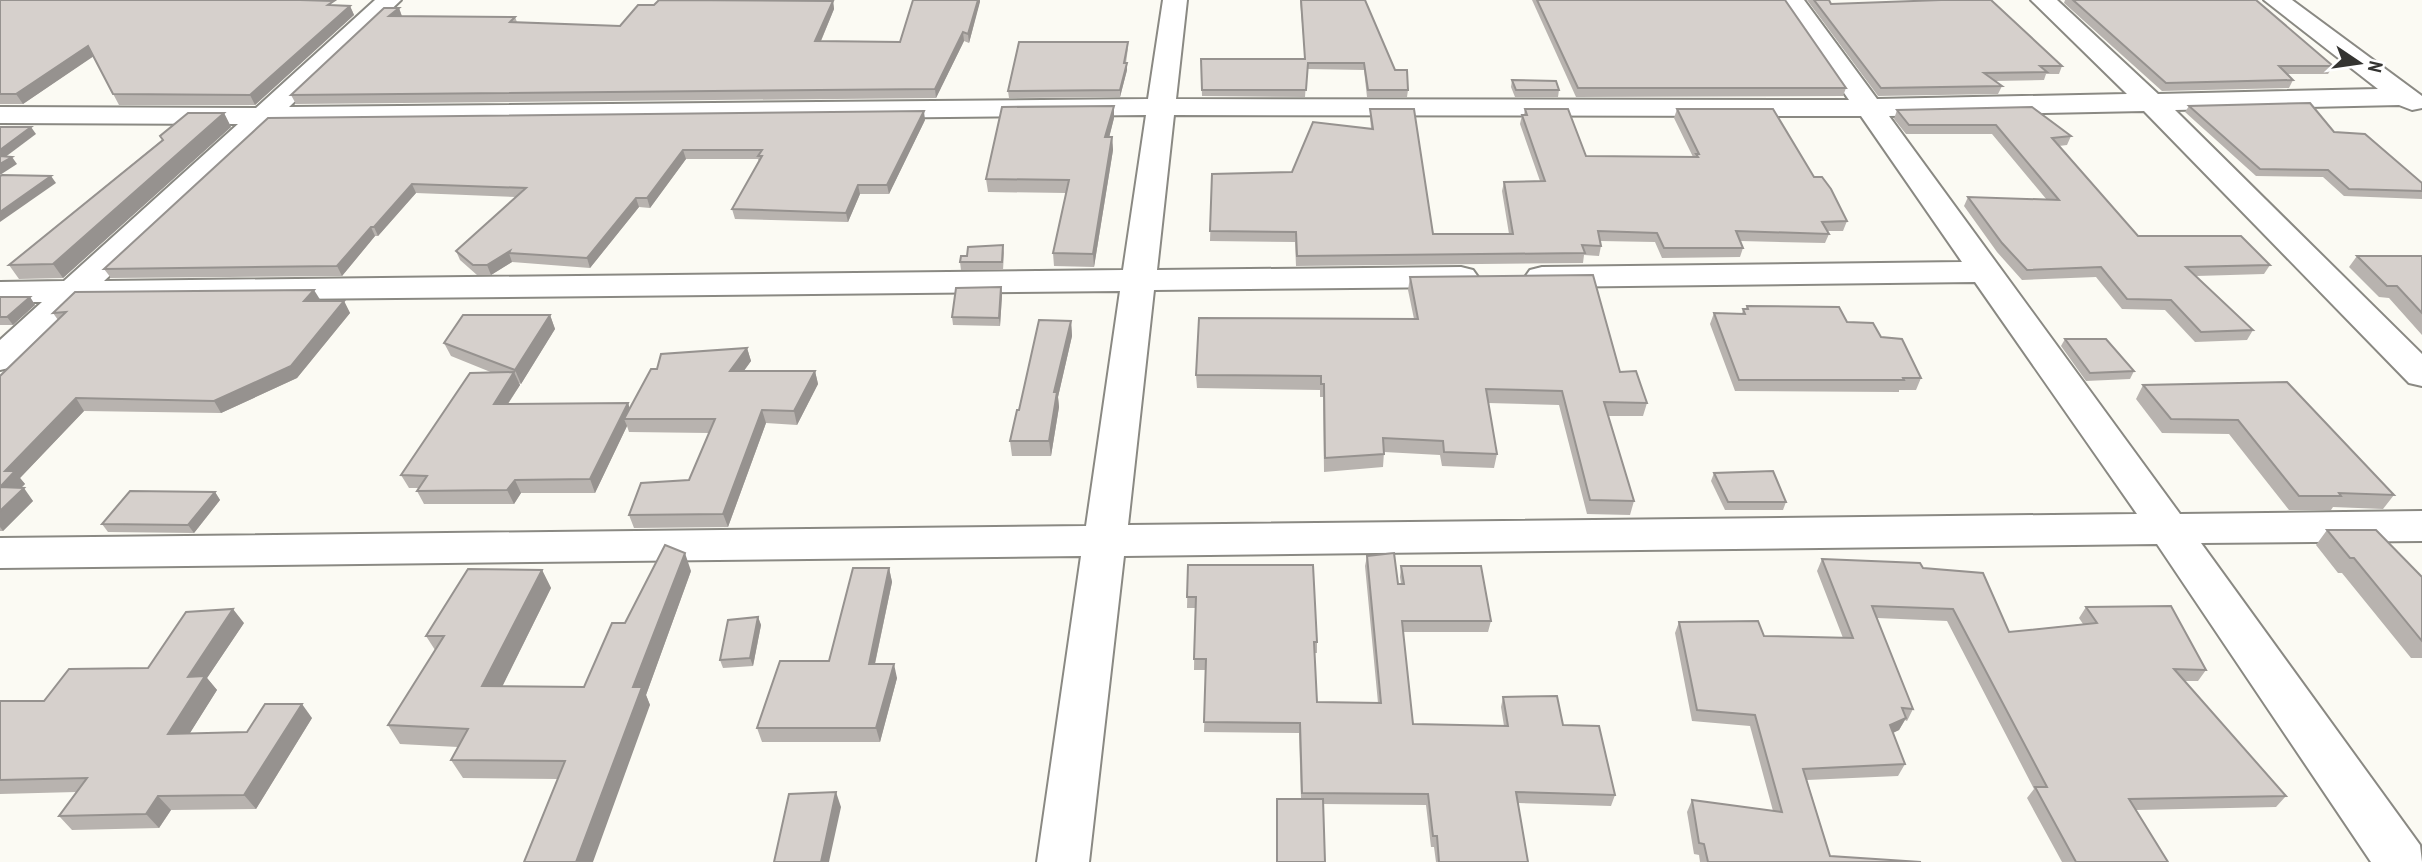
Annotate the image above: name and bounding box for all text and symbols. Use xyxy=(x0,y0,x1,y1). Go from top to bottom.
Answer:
north arrow xyxy=(2324,28,2394,98)
text: N xyxy=(2363,59,2388,75)

